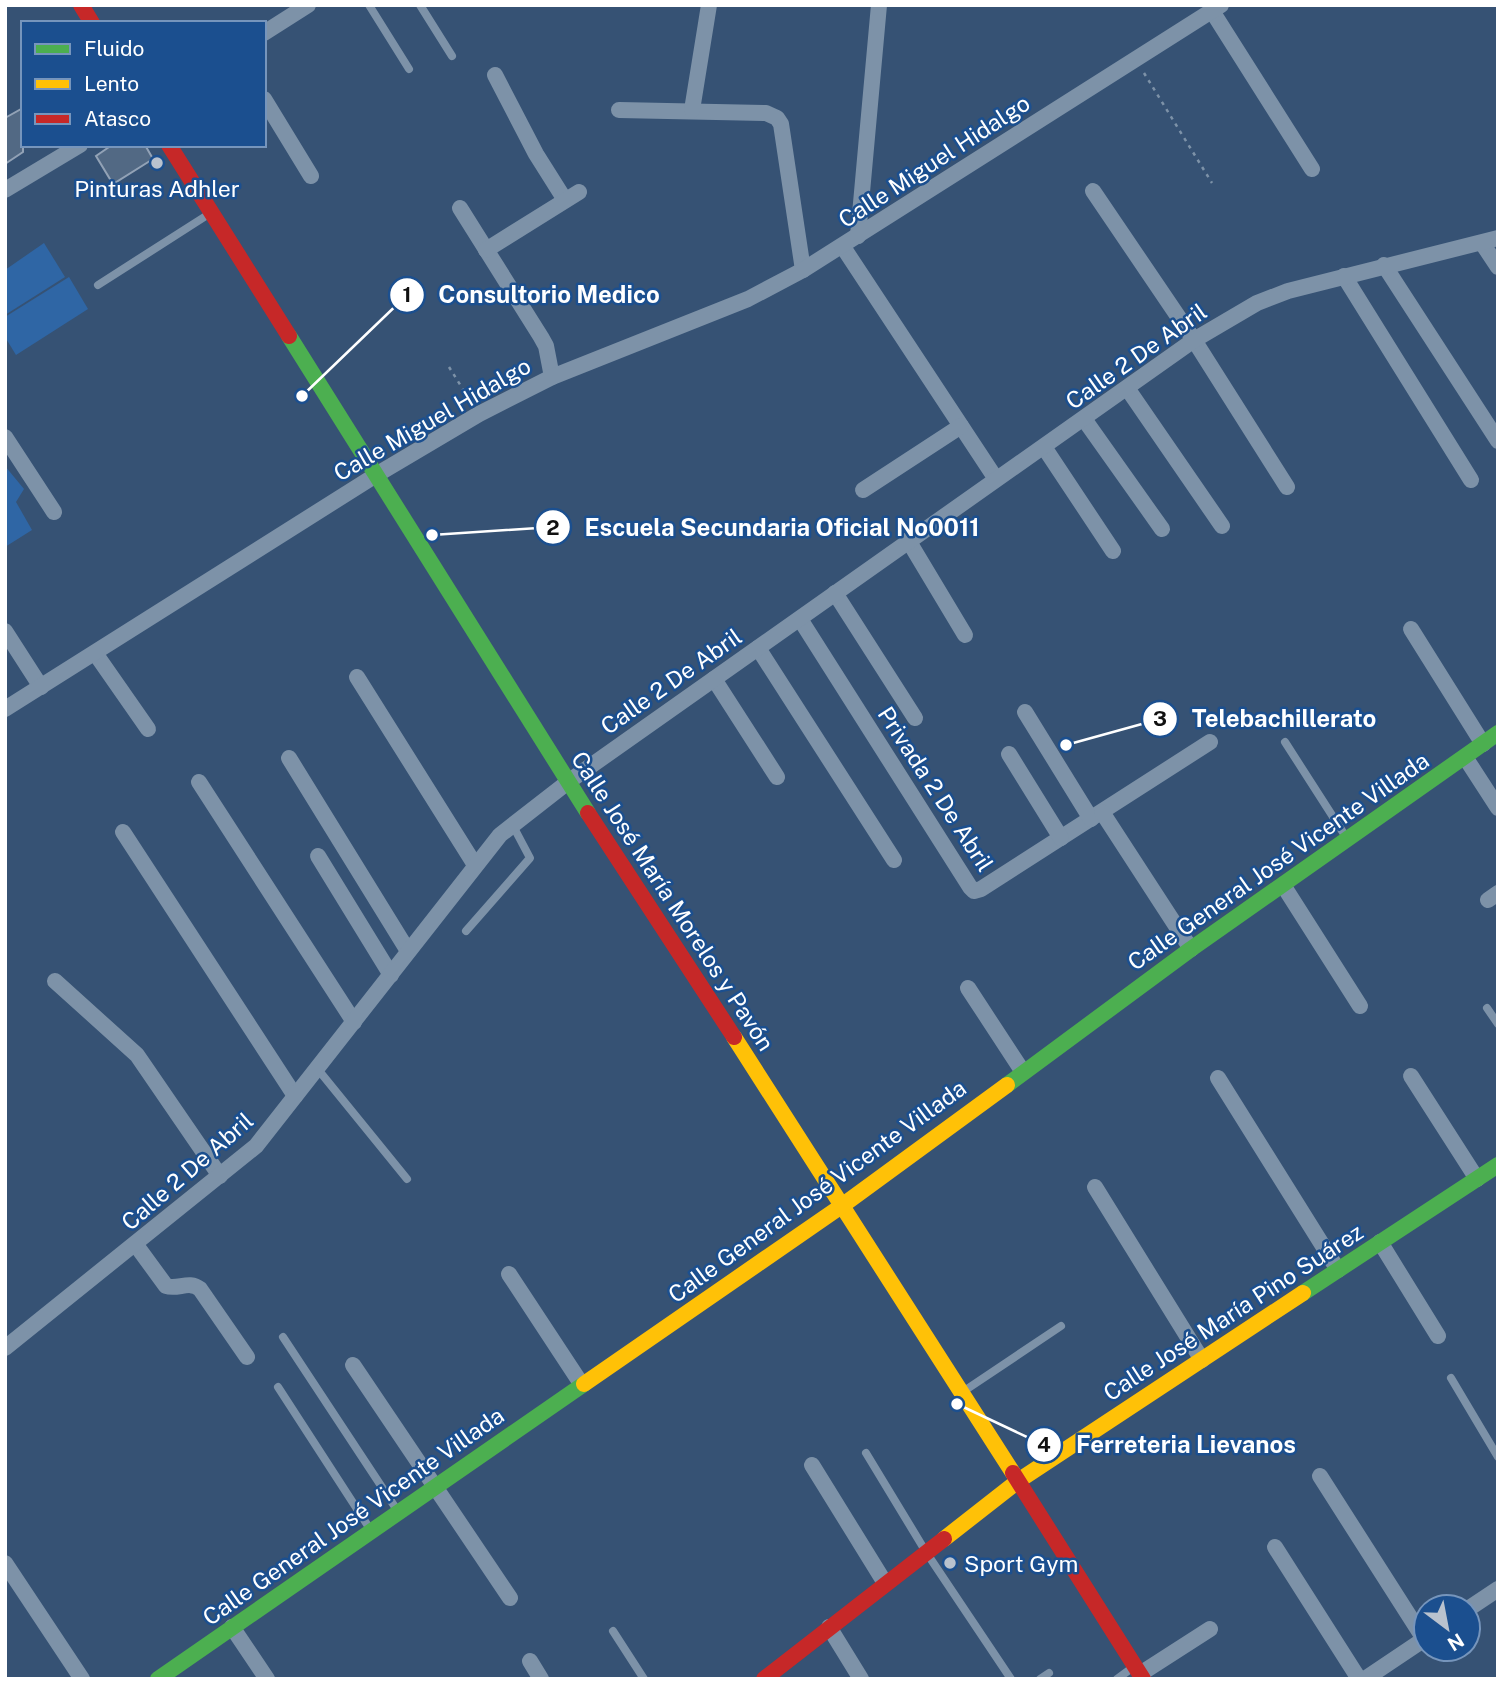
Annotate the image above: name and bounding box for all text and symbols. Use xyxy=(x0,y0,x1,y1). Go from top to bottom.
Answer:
legend xyxy=(21,21,266,147)
text: Fluido xyxy=(84,36,144,61)
text: Lento xyxy=(84,71,139,96)
street label: Calle Miguel Hidalgo xyxy=(833,89,1035,233)
text: Atasco xyxy=(84,106,151,131)
marker: Pinturas Adhler xyxy=(149,155,165,171)
place label: Pinturas Adhler xyxy=(74,175,240,202)
callout: Consultorio Medico xyxy=(389,272,674,317)
text: Consultorio Medico xyxy=(438,280,660,308)
text: 1 xyxy=(403,282,412,307)
street label: Calle 2 De Abril xyxy=(1060,297,1212,415)
street label: Calle Miguel Hidalgo xyxy=(329,352,535,486)
callout: Escuela Secundaria Oficial No0011 xyxy=(535,505,993,550)
text: Escuela Secundaria Oficial No0011 xyxy=(584,513,980,541)
text: 2 xyxy=(546,515,560,540)
street label: Calle 2 De Abril xyxy=(595,622,747,740)
callout: Telebachillerato xyxy=(1143,696,1390,741)
street label: Privada 2 De Abril xyxy=(873,702,999,876)
text: Telebachillerato xyxy=(1192,704,1376,732)
text: 3 xyxy=(1153,706,1167,731)
street label: Calle José María Morelos y Pavón xyxy=(566,746,780,1056)
street label: Calle General José Vicente Villada xyxy=(1122,746,1434,976)
street label: Calle General José Vicente Villada xyxy=(663,1074,971,1308)
street label: Calle 2 De Abril xyxy=(116,1107,258,1235)
street label: Calle José María Pino Suárez xyxy=(1098,1218,1368,1406)
street label: Calle General José Vicente Villada xyxy=(197,1401,509,1631)
callout: Ferreteria Lievanos xyxy=(1027,1422,1310,1467)
text: Ferreteria Lievanos xyxy=(1076,1430,1296,1458)
text: 4 xyxy=(1037,1432,1051,1457)
place label: Sport Gym xyxy=(964,1550,1078,1577)
marker: Sport Gym xyxy=(942,1555,958,1571)
north arrow xyxy=(1412,1593,1482,1663)
text: N xyxy=(1444,1629,1468,1656)

